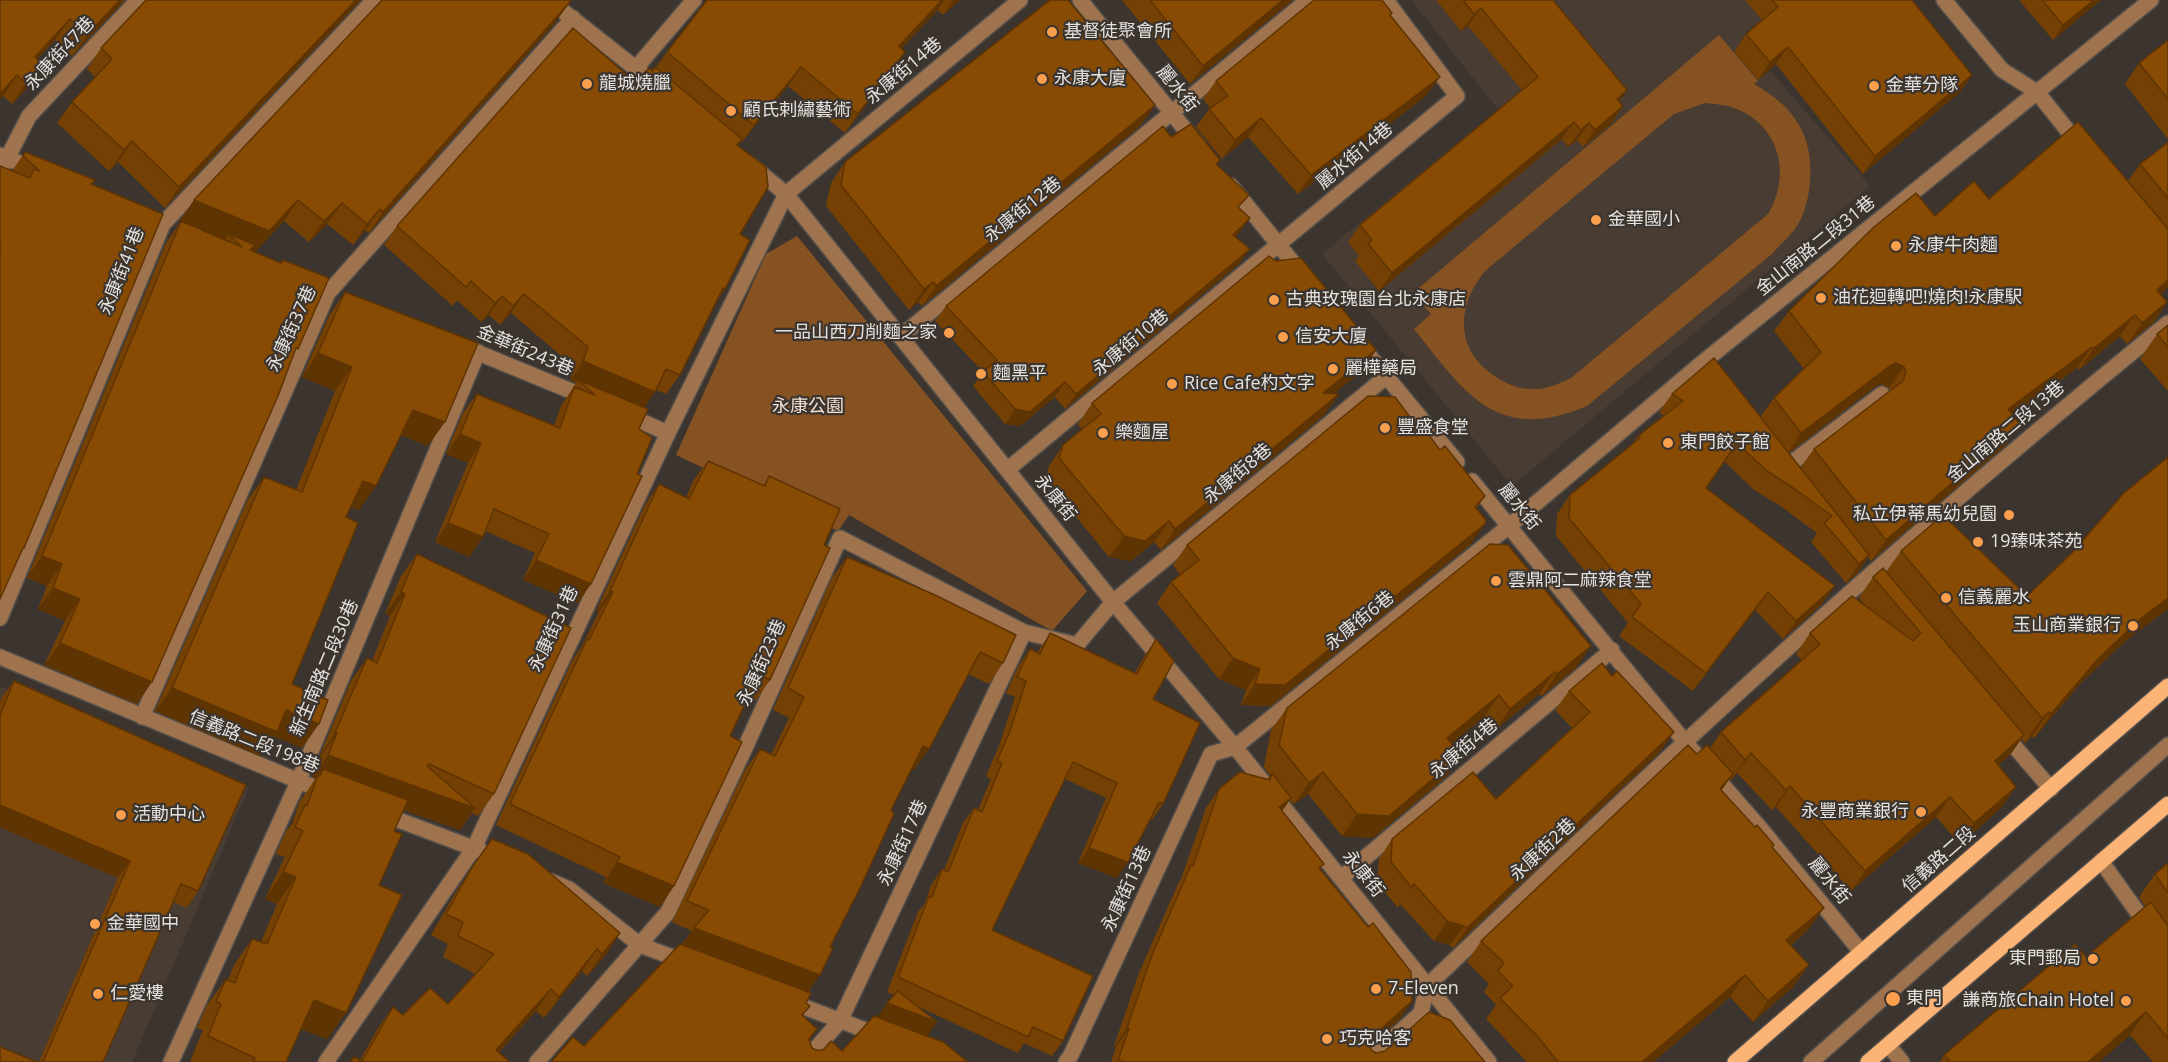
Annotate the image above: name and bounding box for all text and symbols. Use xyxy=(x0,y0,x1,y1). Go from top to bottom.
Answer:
street label: 永康街47巷 xyxy=(21,13,99,95)
place label: 基督徒聚會所 xyxy=(1064,21,1172,43)
marker: 基督徒聚會所 xyxy=(1045,25,1059,39)
street label: 永康街14巷 xyxy=(862,33,946,109)
street label: 麗水街 xyxy=(1152,61,1202,117)
place label: 永康大廈 xyxy=(1054,68,1126,90)
marker: 永康大廈 xyxy=(1035,72,1049,86)
place label: 龍城燒臘 xyxy=(599,73,671,95)
place label: 金華分隊 xyxy=(1886,75,1958,97)
marker: 龍城燒臘 xyxy=(580,77,594,91)
marker: 金華分隊 xyxy=(1867,79,1881,93)
place label: 顧氏剌繡藝術 xyxy=(743,100,851,122)
marker: 顧氏剌繡藝術 xyxy=(724,104,738,118)
street label: 麗水街14巷 xyxy=(1313,118,1397,194)
street label: 永康街12巷 xyxy=(980,172,1066,248)
street label: 金山南路二段31巷 xyxy=(1752,191,1880,301)
place label: 金華國小 xyxy=(1608,209,1680,231)
marker: 金華國小 xyxy=(1589,213,1603,227)
street label: 永康街41巷 xyxy=(95,224,149,318)
place label: 永康牛肉麵 xyxy=(1908,235,1998,257)
marker: 永康牛肉麵 xyxy=(1889,239,1903,253)
street label: 永康街37巷 xyxy=(263,282,321,376)
place label: 油花迴轉吧!燒肉!永康駅 xyxy=(1833,287,2023,309)
place label: 古典玫瑰園台北永康店 xyxy=(1286,289,1466,311)
marker: 油花迴轉吧!燒肉!永康駅 xyxy=(1814,291,1828,305)
marker: 古典玫瑰園台北永康店 xyxy=(1267,293,1281,307)
street label: 永康街10巷 xyxy=(1089,305,1173,381)
street label: 金華街243巷 xyxy=(473,321,577,381)
place label: 一品山西刀削麵之家 xyxy=(775,322,937,344)
marker: 一品山西刀削麵之家 xyxy=(942,326,956,340)
place label: 信安大廈 xyxy=(1295,326,1367,348)
marker: 信安大廈 xyxy=(1276,330,1290,344)
place label: 麗樺藥局 xyxy=(1345,358,1417,380)
marker: 麗樺藥局 xyxy=(1326,362,1340,376)
place label: 麵黑平 xyxy=(993,363,1047,385)
marker: 麵黑平 xyxy=(974,367,988,381)
place label: Rice Cafe杓文字 xyxy=(1184,373,1315,395)
marker: Rice Cafe杓文字 xyxy=(1165,377,1179,391)
street label: 金山南路二段13巷 xyxy=(1943,377,2069,487)
park label: 永康公園 xyxy=(772,396,844,418)
place label: 豐盛食堂 xyxy=(1397,417,1469,439)
marker: 豐盛食堂 xyxy=(1378,421,1392,435)
place label: 樂麵屋 xyxy=(1115,422,1169,444)
marker: 樂麵屋 xyxy=(1096,426,1110,440)
place label: 東門餃子館 xyxy=(1680,432,1770,454)
marker: 東門餃子館 xyxy=(1661,436,1675,450)
street label: 永康街8巷 xyxy=(1200,439,1276,509)
street label: 永康街 xyxy=(1030,470,1080,526)
street label: 麗水街 xyxy=(1494,479,1544,535)
place label: 私立伊蒂馬幼兒園 xyxy=(1853,504,1997,526)
marker: 私立伊蒂馬幼兒園 xyxy=(2002,508,2016,522)
place label: 19臻味茶苑 xyxy=(1990,531,2083,553)
marker: 19臻味茶苑 xyxy=(1971,535,1985,549)
place label: 雲鼎阿二麻辣食堂 xyxy=(1508,570,1652,592)
marker: 雲鼎阿二麻辣食堂 xyxy=(1489,574,1503,588)
street label: 永康街31巷 xyxy=(525,582,583,676)
street label: 永康街6巷 xyxy=(1321,587,1399,655)
place label: 信義麗水 xyxy=(1958,587,2030,609)
marker: 信義麗水 xyxy=(1939,591,1953,605)
street label: 新生南路二段30巷 xyxy=(286,596,364,740)
place label: 玉山商業銀行 xyxy=(2013,615,2121,637)
street label: 永康街23巷 xyxy=(733,616,791,710)
marker: 玉山商業銀行 xyxy=(2126,619,2140,633)
street label: 信義路二段198巷 xyxy=(186,706,322,778)
street label: 永康街4巷 xyxy=(1426,714,1502,784)
street label: 永康街17巷 xyxy=(874,796,932,890)
place label: 永豐商業銀行 xyxy=(1801,801,1909,823)
place label: 活動中心 xyxy=(133,804,205,826)
marker: 永豐商業銀行 xyxy=(1914,805,1928,819)
marker: 活動中心 xyxy=(114,808,128,822)
street label: 永康街2巷 xyxy=(1506,814,1580,886)
street label: 信義路二段 xyxy=(1898,822,1980,898)
street label: 永康街13巷 xyxy=(1098,842,1156,936)
street label: 永康街 xyxy=(1338,846,1388,902)
street label: 麗水街 xyxy=(1804,853,1854,909)
place label: 金華國中 xyxy=(107,913,179,935)
marker: 金華國中 xyxy=(88,917,102,931)
place label: 東門郵局 xyxy=(2009,948,2081,970)
marker: 東門郵局 xyxy=(2086,952,2100,966)
place label: 7-Eleven xyxy=(1388,978,1459,1000)
marker: 7-Eleven xyxy=(1369,982,1383,996)
place label: 仁愛樓 xyxy=(110,983,164,1005)
marker: 仁愛樓 xyxy=(91,987,105,1001)
place label: 東門 xyxy=(1906,988,1942,1010)
marker: 東門 xyxy=(1884,990,1902,1008)
place label: 謙商旅Chain Hotel xyxy=(1962,990,2114,1012)
marker: 謙商旅Chain Hotel xyxy=(2119,994,2133,1008)
place label: 巧克哈客 xyxy=(1339,1028,1411,1050)
marker: 巧克哈客 xyxy=(1320,1032,1334,1046)

